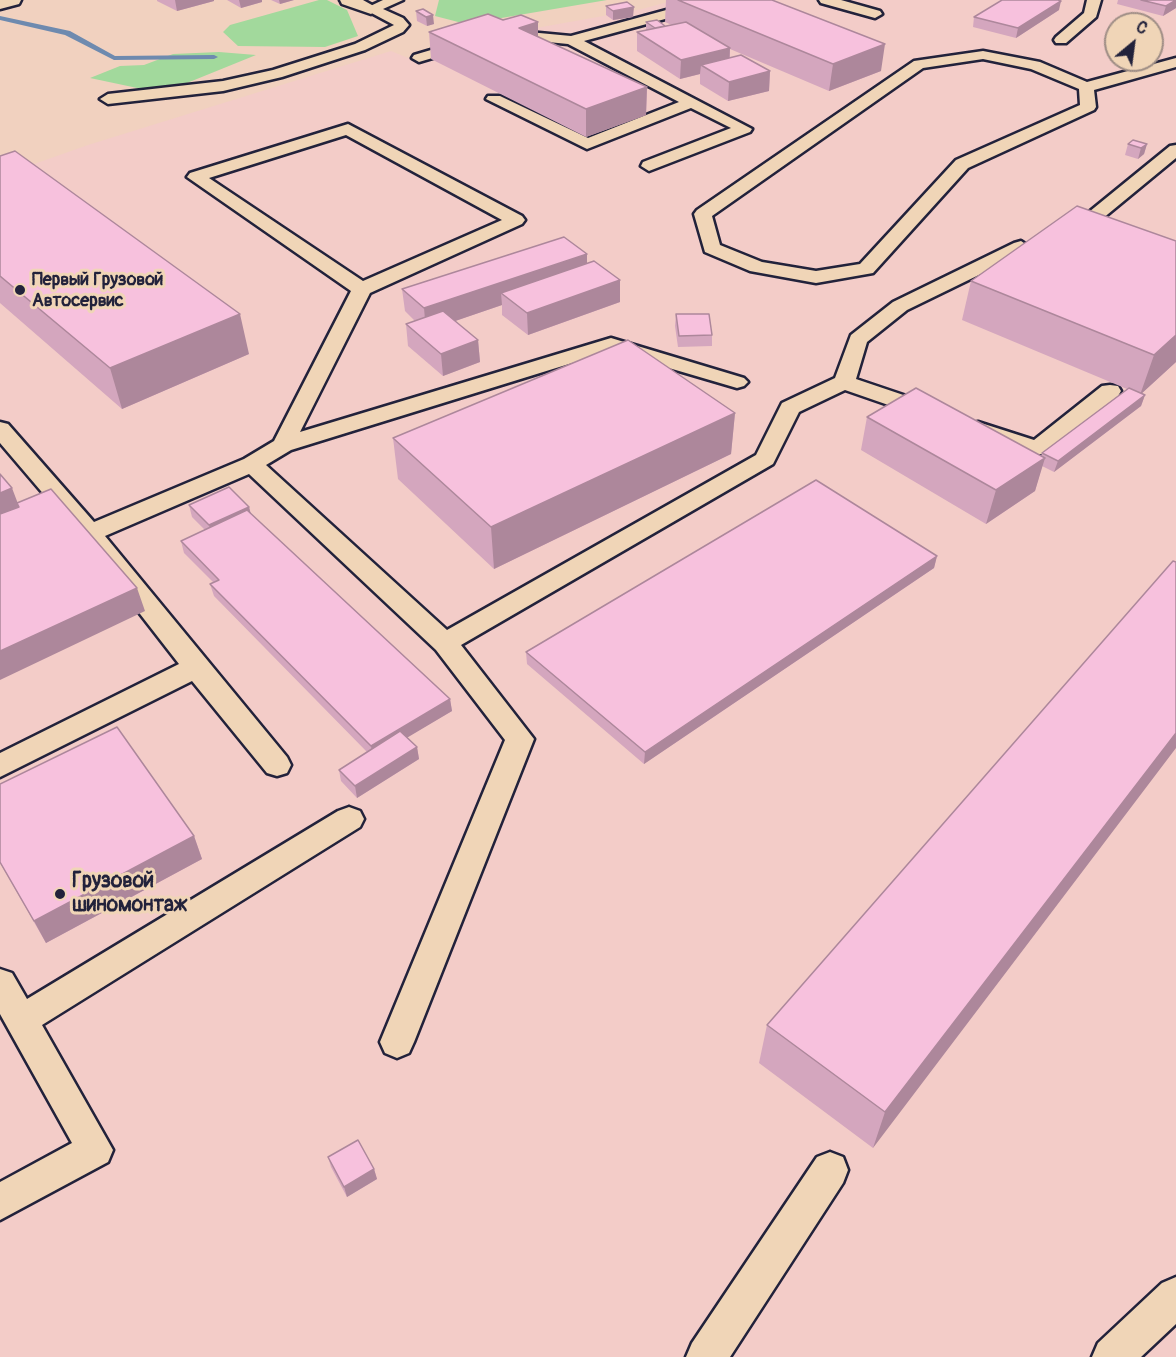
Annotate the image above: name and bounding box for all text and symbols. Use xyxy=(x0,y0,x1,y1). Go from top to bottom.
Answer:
north arrow xyxy=(1104,12,1164,72)
text: С xyxy=(1133,17,1151,39)
place label: Первый Грузовой Автосервис xyxy=(32,269,163,312)
marker: Первый Грузовой Автосервис xyxy=(13,283,27,297)
place label: Грузовой шиномонтаж xyxy=(72,869,187,919)
marker: Грузовой шиномонтаж xyxy=(53,887,67,901)

